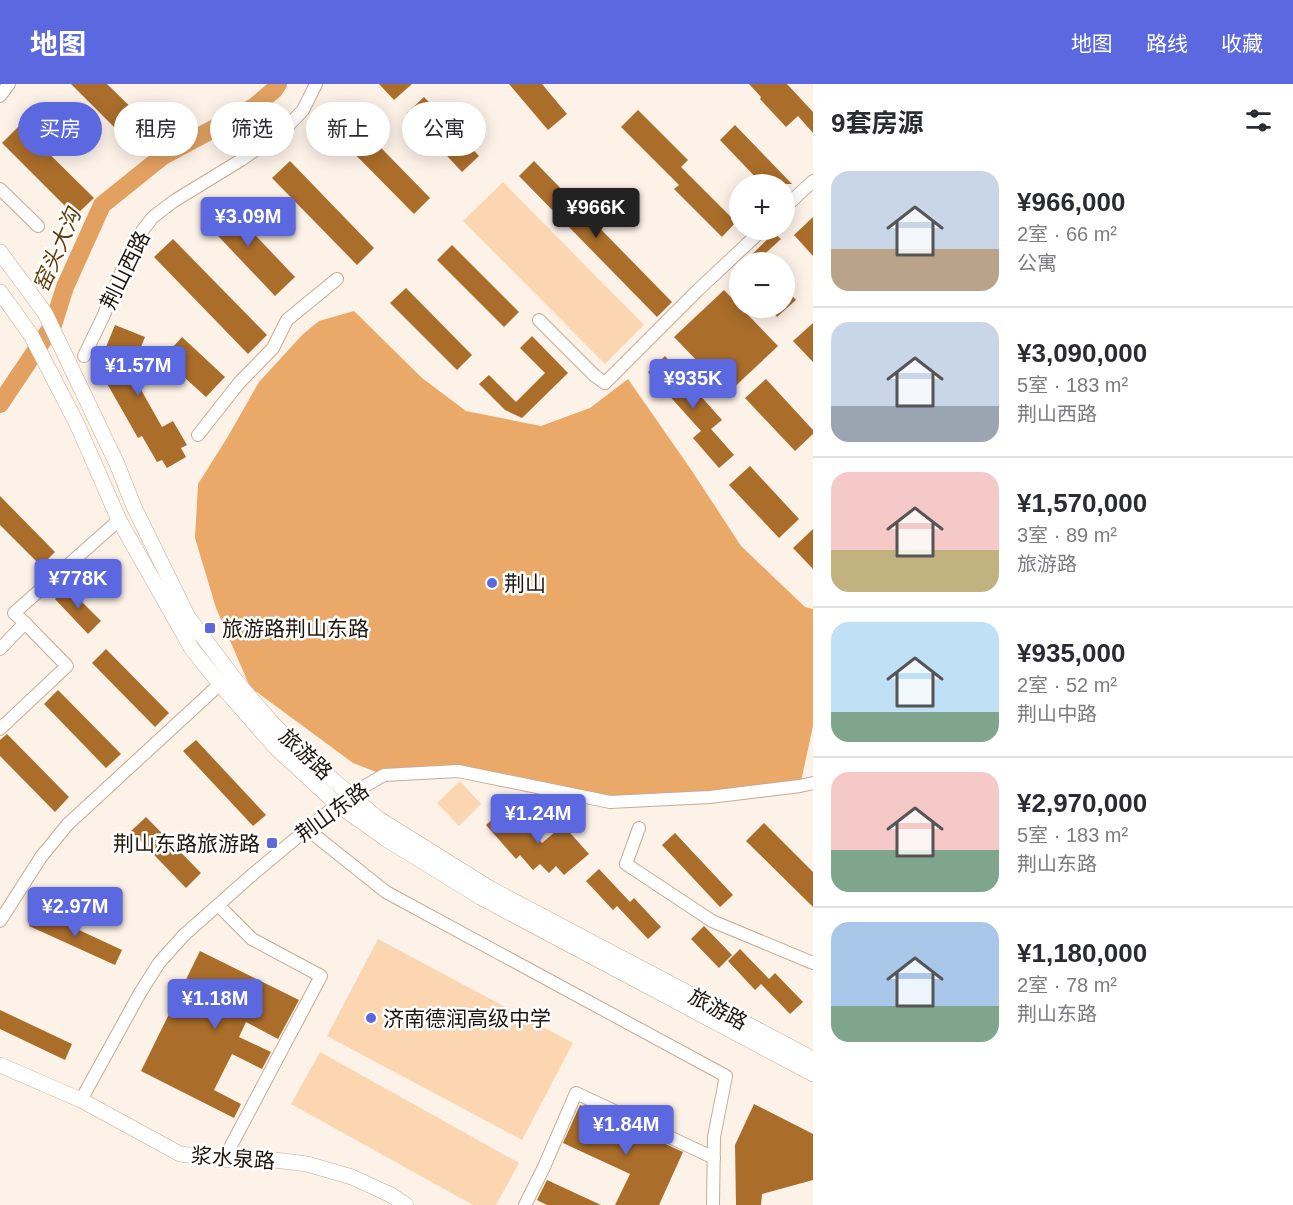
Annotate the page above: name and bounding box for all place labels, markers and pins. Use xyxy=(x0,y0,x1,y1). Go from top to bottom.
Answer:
pin: ¥966K xyxy=(554,188,638,239)
pin: ¥3.09M xyxy=(199,197,297,248)
pin: ¥1.57M xyxy=(89,346,187,397)
pin: ¥935K xyxy=(651,359,735,410)
pin: ¥778K xyxy=(36,559,120,610)
place label: 荆山 xyxy=(504,572,546,595)
marker: 荆山 xyxy=(485,576,499,590)
place label: 旅游路荆山东路 xyxy=(222,617,369,640)
marker: 旅游路荆山东路 xyxy=(203,621,217,635)
pin: ¥1.24M xyxy=(489,794,587,845)
place label: 荆山东路旅游路 xyxy=(113,832,260,855)
marker: 荆山东路旅游路 xyxy=(265,836,279,850)
pin: ¥2.97M xyxy=(26,887,124,938)
pin: ¥1.18M xyxy=(166,979,264,1030)
place label: 济南德润高级中学 xyxy=(383,1007,551,1030)
marker: 济南德润高级中学 xyxy=(364,1011,378,1025)
pin: ¥1.84M xyxy=(577,1105,675,1156)

